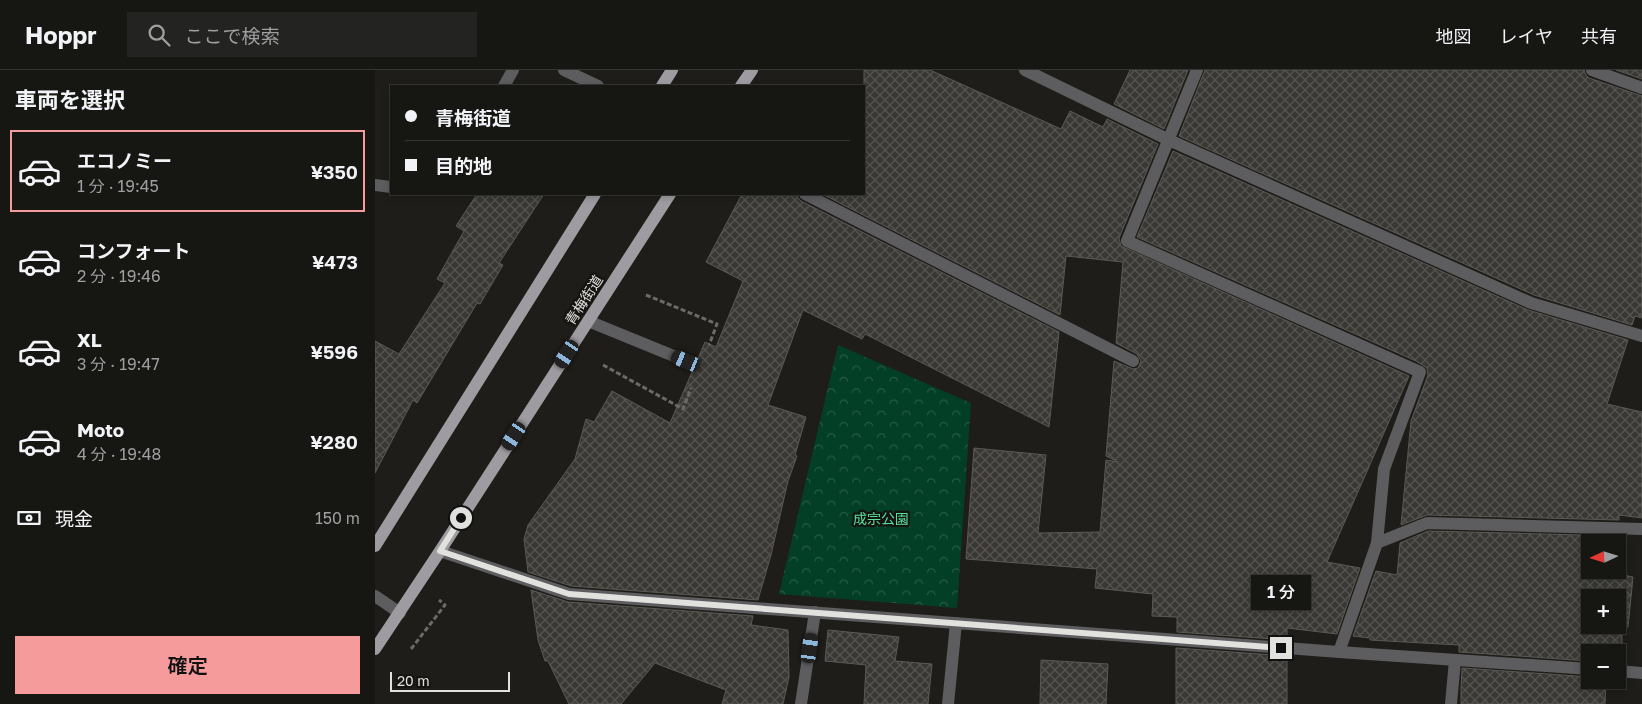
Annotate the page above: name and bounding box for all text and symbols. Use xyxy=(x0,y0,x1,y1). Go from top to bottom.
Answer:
search box xyxy=(127,12,477,57)
text: Hoppr xyxy=(25,20,97,49)
icon: search xyxy=(145,21,173,49)
text: ここで検索 xyxy=(185,24,280,47)
text: 地図 xyxy=(1436,25,1472,47)
text: レイヤ xyxy=(1500,25,1553,47)
text: 共有 xyxy=(1581,25,1617,47)
text: 車両を選択 xyxy=(15,86,125,113)
text: 青梅街道 xyxy=(435,106,511,129)
icon: car xyxy=(17,149,62,194)
text: エコノミー xyxy=(77,149,172,172)
text: 目的地 xyxy=(435,154,492,177)
text: ¥350 xyxy=(311,160,358,183)
text: 1 分 · 19:45 xyxy=(77,176,159,196)
icon: car xyxy=(17,239,62,284)
text: コンフォート xyxy=(77,239,190,262)
text: ¥473 xyxy=(312,250,358,273)
text: 2 分 · 19:46 xyxy=(77,266,161,286)
street label: 青梅街道 xyxy=(561,272,606,328)
text: XL xyxy=(77,328,102,351)
icon: car xyxy=(17,329,62,374)
car xyxy=(552,337,581,371)
text: ¥596 xyxy=(311,340,358,363)
car xyxy=(669,348,702,374)
text: 3 分 · 19:47 xyxy=(77,354,160,374)
text: Moto xyxy=(77,418,124,441)
icon: car xyxy=(17,419,62,464)
car xyxy=(499,419,528,453)
text: ¥280 xyxy=(310,430,358,453)
text: 4 分 · 19:48 xyxy=(77,444,161,464)
icon: cash xyxy=(15,504,43,532)
text: 現金 xyxy=(55,507,93,530)
route start xyxy=(450,507,472,529)
text: 150 m xyxy=(315,508,360,528)
park label: 成宗公園 xyxy=(853,510,909,527)
north arrow xyxy=(1581,534,1626,579)
map controls xyxy=(1581,534,1626,689)
callout: 1 分 xyxy=(1251,576,1311,610)
text: 1 分 xyxy=(1267,582,1295,602)
button: + xyxy=(1581,589,1626,634)
car xyxy=(800,632,819,664)
button: 確定 xyxy=(15,636,360,694)
route end xyxy=(1270,637,1292,659)
button: − xyxy=(1581,644,1626,689)
scale bar xyxy=(390,669,510,692)
text: 20 m xyxy=(397,672,430,689)

